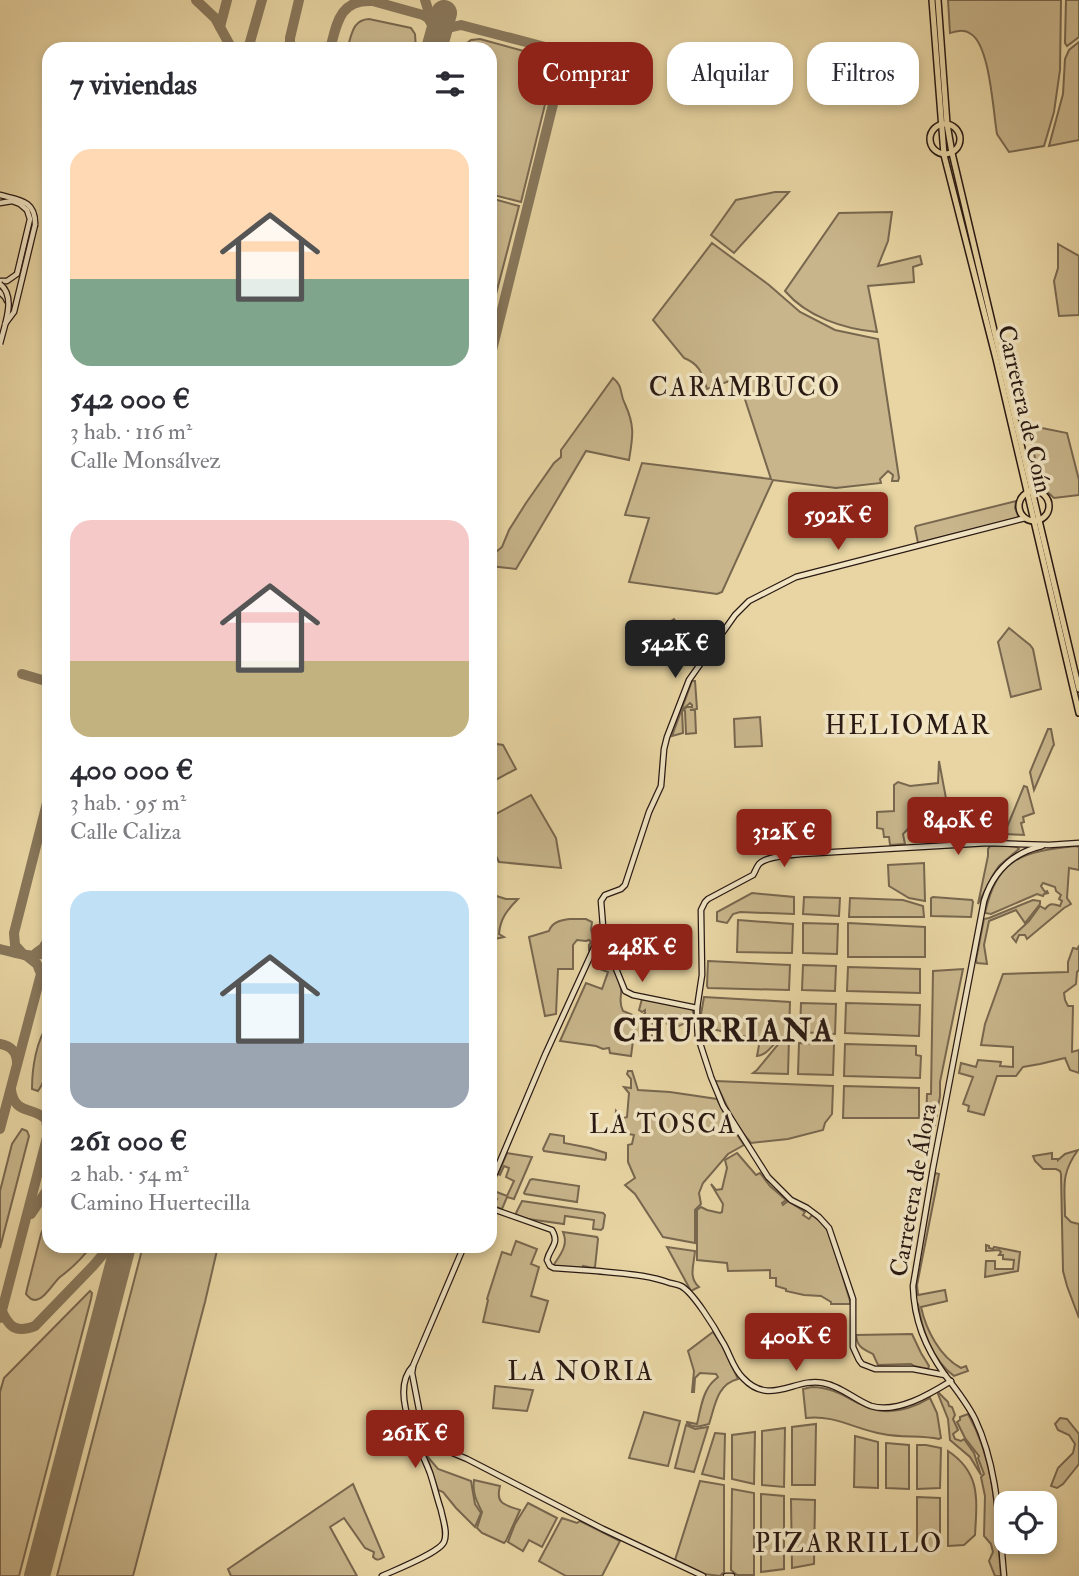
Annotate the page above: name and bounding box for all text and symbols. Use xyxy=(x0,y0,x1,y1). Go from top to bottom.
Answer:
chip: Comprar xyxy=(518,42,653,105)
chip: Alquilar xyxy=(667,42,793,105)
chip: Filtros xyxy=(807,42,919,105)
icon: filters xyxy=(431,65,469,103)
text: 7 viviendas xyxy=(70,66,197,103)
icon: home xyxy=(207,194,333,320)
street label: Carretera de Coín xyxy=(990,322,1059,496)
district label: CARAMBUCO xyxy=(649,372,841,404)
text: 542 000 € xyxy=(70,380,190,417)
text: 3 hab. · 116 m² xyxy=(70,417,192,446)
text: Calle Monsálvez xyxy=(70,446,221,475)
pin: 592K € xyxy=(781,492,895,552)
text: 592K € xyxy=(804,500,872,529)
icon: home xyxy=(207,565,333,691)
pin: 542K € xyxy=(618,620,732,680)
text: 542K € xyxy=(641,628,709,657)
district label: HELIOMAR xyxy=(825,710,991,742)
text: 400 000 € xyxy=(70,751,193,788)
text: 3 hab. · 95 m² xyxy=(70,788,186,817)
pin: 840K € xyxy=(901,798,1015,857)
text: 840K € xyxy=(923,805,993,834)
pin: 312K € xyxy=(727,810,841,869)
text: Calle Caliza xyxy=(70,817,181,846)
text: 312K € xyxy=(752,817,816,846)
pin: 248K € xyxy=(585,925,699,984)
text: 248K € xyxy=(607,932,677,961)
icon: home xyxy=(207,936,333,1062)
district label: CHURRIANA xyxy=(613,1011,835,1051)
street label: Carretera de Álora xyxy=(882,1100,944,1279)
district label: LA TOSCA xyxy=(589,1109,737,1141)
text: 261 000 € xyxy=(70,1122,187,1159)
text: 2 hab. · 54 m² xyxy=(70,1159,189,1188)
text: Camino Huertecilla xyxy=(70,1188,250,1217)
pin: 400K € xyxy=(739,1314,853,1373)
text: 400K € xyxy=(761,1321,831,1350)
district label: LA NORIA xyxy=(508,1356,654,1388)
pin: 261K € xyxy=(358,1410,472,1470)
text: 261K € xyxy=(382,1418,448,1447)
map controls xyxy=(994,1491,1057,1554)
button: locate xyxy=(994,1491,1057,1554)
district label: PIZARRILLO xyxy=(755,1528,943,1560)

